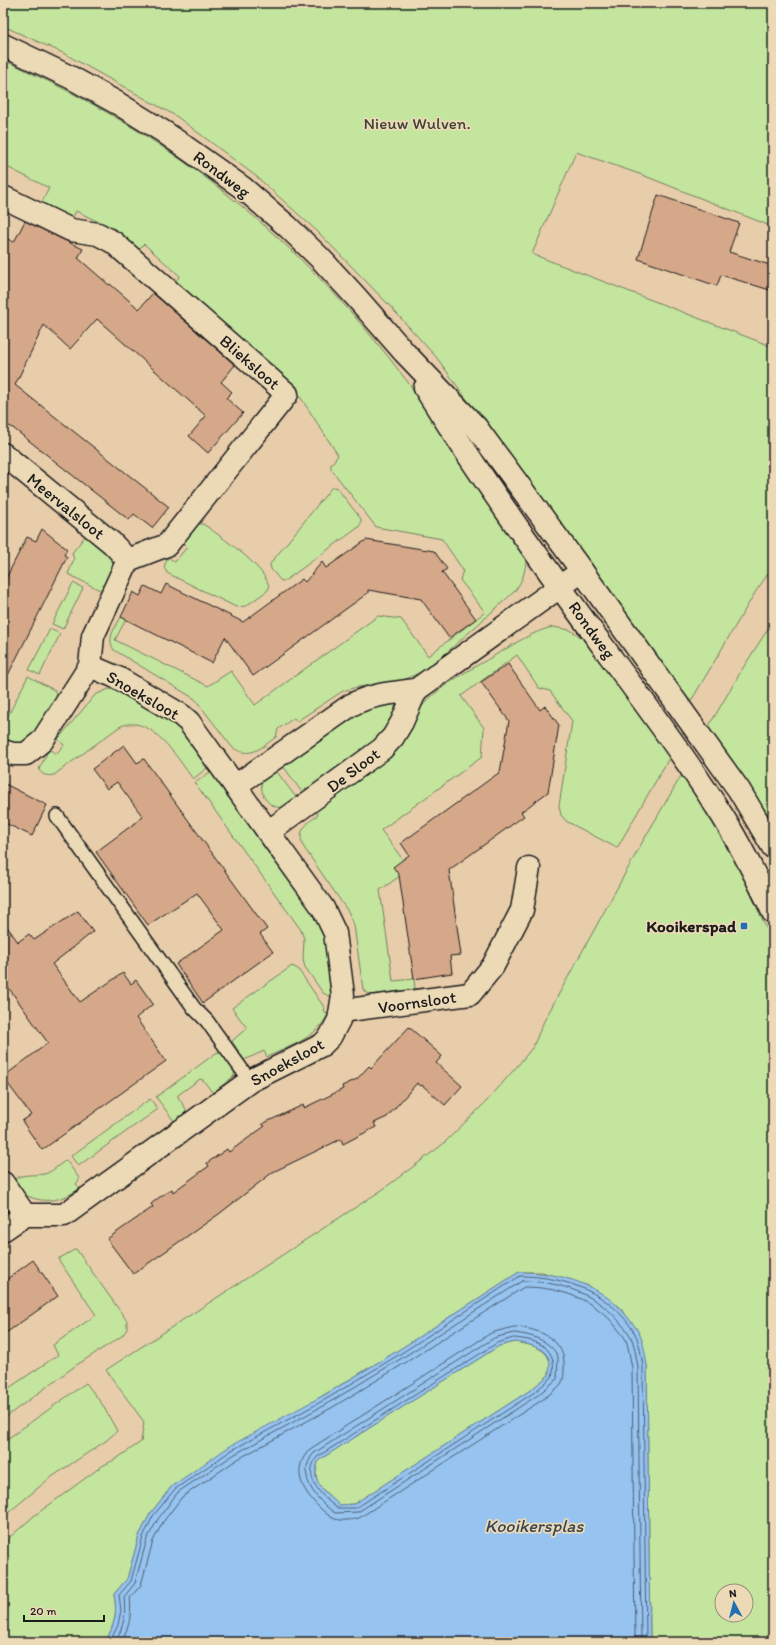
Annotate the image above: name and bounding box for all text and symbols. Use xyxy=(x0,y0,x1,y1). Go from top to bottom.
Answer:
park label: Nieuw Wulven. xyxy=(363,113,471,133)
street label: Rondweg xyxy=(190,146,255,202)
street label: Blieksloot xyxy=(216,330,285,394)
street label: Meervalsloot xyxy=(23,469,109,543)
street label: Rondweg xyxy=(565,597,620,663)
street label: Snoeksloot xyxy=(103,666,183,724)
street label: De Sloot xyxy=(323,743,384,796)
place label: Kooikerspad xyxy=(646,916,737,937)
marker: Kooikerspad xyxy=(739,921,749,931)
street label: Voornsloot xyxy=(377,987,458,1017)
street label: Snoeksloot xyxy=(247,1033,328,1090)
water label: Kooikersplas xyxy=(485,1515,584,1537)
north arrow xyxy=(714,1583,754,1623)
text: N xyxy=(728,1587,737,1600)
scale bar xyxy=(24,1597,104,1623)
text: 20 m xyxy=(30,1604,57,1618)

